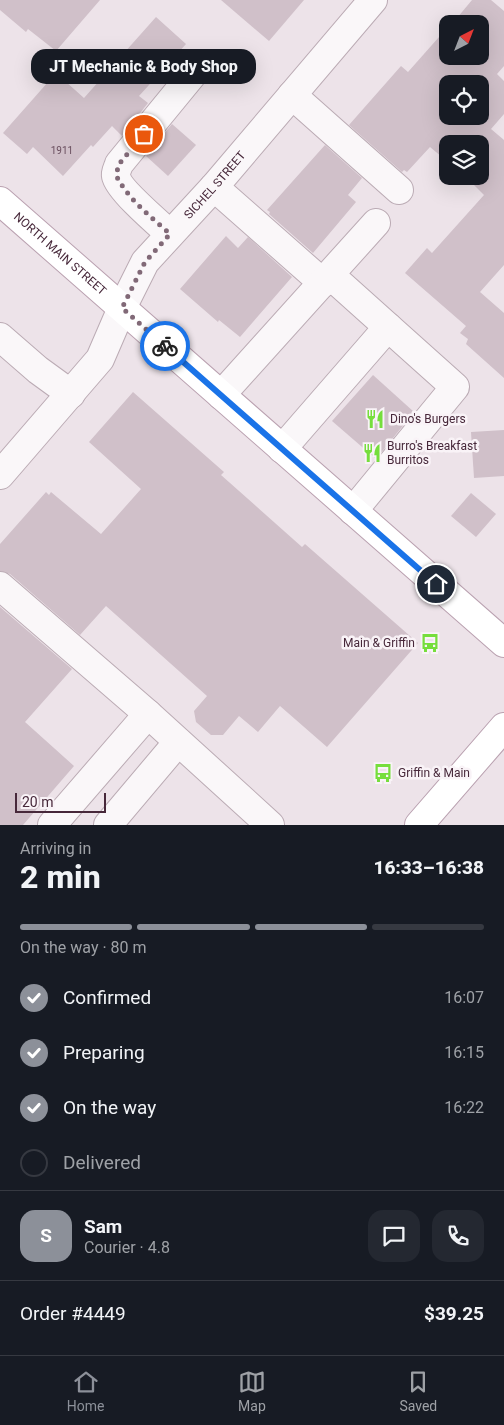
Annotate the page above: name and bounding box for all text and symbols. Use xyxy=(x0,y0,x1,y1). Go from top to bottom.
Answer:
north arrow xyxy=(439,15,489,65)
map controls xyxy=(439,15,489,185)
callout: JT Mechanic & Body Shop xyxy=(32,49,256,84)
text: JT Mechanic & Body Shop xyxy=(49,57,238,76)
button: locate xyxy=(439,75,489,125)
pin xyxy=(123,113,165,155)
icon: bag xyxy=(130,120,158,148)
button: layers xyxy=(439,135,489,185)
house number: 1911 xyxy=(51,145,73,156)
street label: SICHEL STREET xyxy=(181,148,248,222)
street label: NORTH MAIN STREET xyxy=(11,209,109,298)
courier xyxy=(140,321,190,371)
icon: bike xyxy=(151,332,179,360)
restaurant icon: Dino's Burgers xyxy=(364,408,386,430)
place label: Dino's Burgers xyxy=(390,412,466,426)
place label: Burro's Breakfast Burritos xyxy=(387,439,477,467)
restaurant icon: Burro's Breakfast Burritos xyxy=(361,442,383,464)
pin xyxy=(415,563,457,605)
icon: home xyxy=(422,570,450,598)
bus stop icon: Main & Griffin xyxy=(419,632,441,654)
place label: Main & Griffin xyxy=(343,636,415,650)
bus stop icon: Griffin & Main xyxy=(372,762,394,784)
place label: Griffin & Main xyxy=(398,766,470,780)
scale bar xyxy=(15,790,106,813)
text: 20 m xyxy=(22,794,54,810)
text: Arriving in xyxy=(20,839,91,858)
text: 16:33–16:38 xyxy=(373,856,484,879)
text: 2 min xyxy=(20,858,101,896)
text: On the way · 80 m xyxy=(20,938,147,957)
icon: check xyxy=(20,984,48,1012)
text: Confirmed xyxy=(63,986,151,1009)
text: 16:07 xyxy=(444,988,484,1007)
icon: check xyxy=(20,1039,48,1067)
text: Preparing xyxy=(63,1041,145,1064)
text: 16:15 xyxy=(444,1043,484,1062)
icon: check xyxy=(20,1094,48,1122)
text: On the way xyxy=(63,1096,156,1119)
text: 16:22 xyxy=(444,1098,484,1117)
text: Delivered xyxy=(63,1151,141,1174)
button: chat xyxy=(368,1210,420,1262)
button: phone xyxy=(432,1210,484,1262)
text: Sam xyxy=(84,1215,122,1238)
text: S xyxy=(40,1224,52,1247)
text: Courier · 4.8 xyxy=(84,1238,170,1257)
text: Order #4449 xyxy=(20,1302,126,1325)
text: $39.25 xyxy=(424,1302,484,1325)
tab: Home xyxy=(67,1368,104,1414)
tab: Map xyxy=(238,1368,266,1414)
tab: Saved xyxy=(399,1368,437,1414)

